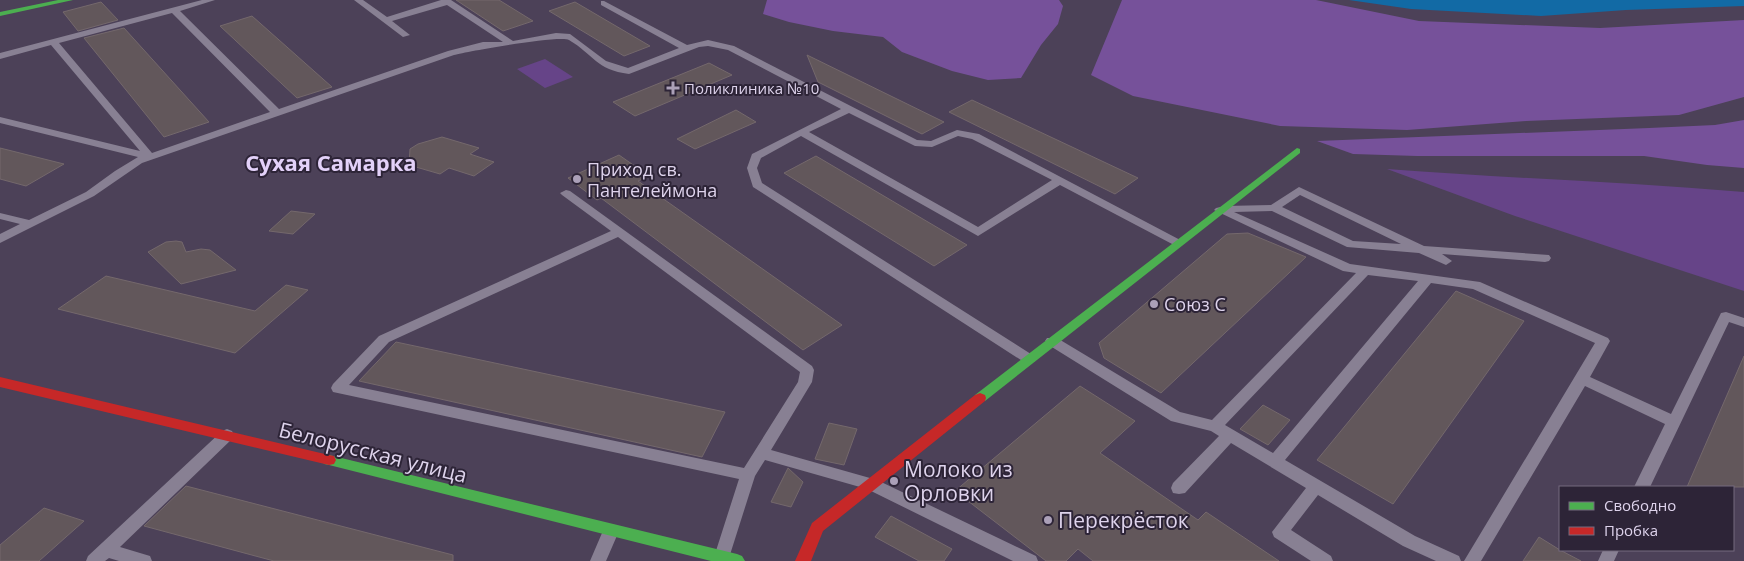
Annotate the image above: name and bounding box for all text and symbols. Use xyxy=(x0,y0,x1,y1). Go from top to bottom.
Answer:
place label: Поликлиника №10 xyxy=(684,78,819,98)
marker: Поликлиника №10 xyxy=(666,81,680,95)
district label: Сухая Самарка xyxy=(245,147,417,177)
place label: Приход св. Пантелеймона xyxy=(587,157,717,202)
marker: Приход св. Пантелеймона xyxy=(571,173,583,185)
place label: Союз С xyxy=(1164,292,1226,316)
marker: Союз С xyxy=(1148,298,1160,310)
street label: Белорусская улица xyxy=(276,415,470,489)
place label: Молоко из Орловки xyxy=(904,455,1013,507)
marker: Молоко из Орловки xyxy=(888,475,900,487)
legend xyxy=(1559,486,1734,551)
text: Свободно xyxy=(1604,495,1676,515)
place label: Перекрёсток xyxy=(1058,506,1189,534)
marker: Перекрёсток xyxy=(1042,514,1054,526)
text: Пробка xyxy=(1604,520,1658,540)

